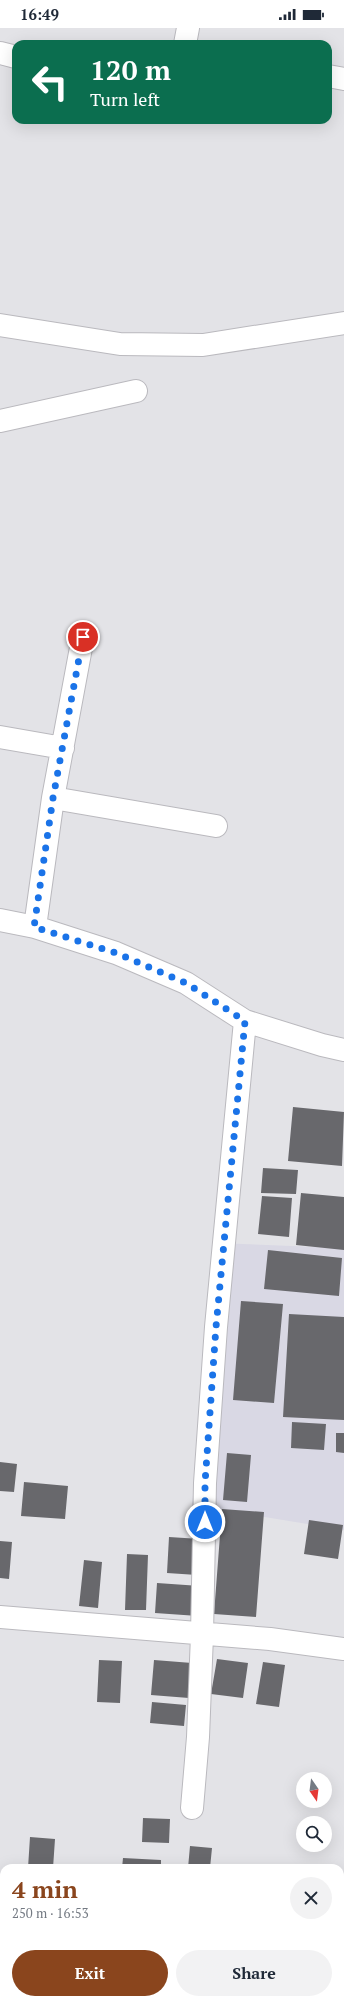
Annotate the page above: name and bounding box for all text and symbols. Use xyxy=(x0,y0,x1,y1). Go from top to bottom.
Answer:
text: 16:49 xyxy=(20,4,59,24)
text: 120 m xyxy=(90,51,171,88)
icon: left xyxy=(24,56,76,108)
text: Turn left xyxy=(90,87,160,111)
pin xyxy=(66,620,100,654)
icon: arrive xyxy=(72,626,94,648)
position arrow xyxy=(184,1501,226,1543)
north arrow xyxy=(296,1772,332,1808)
map controls xyxy=(296,1772,332,1852)
button: search xyxy=(296,1816,332,1852)
text: 4 min xyxy=(12,1873,78,1905)
button: close xyxy=(290,1877,332,1919)
text: 250 m · 16:53 xyxy=(12,1904,89,1922)
button: Exit xyxy=(12,1950,168,1996)
button: Share xyxy=(176,1950,332,1996)

